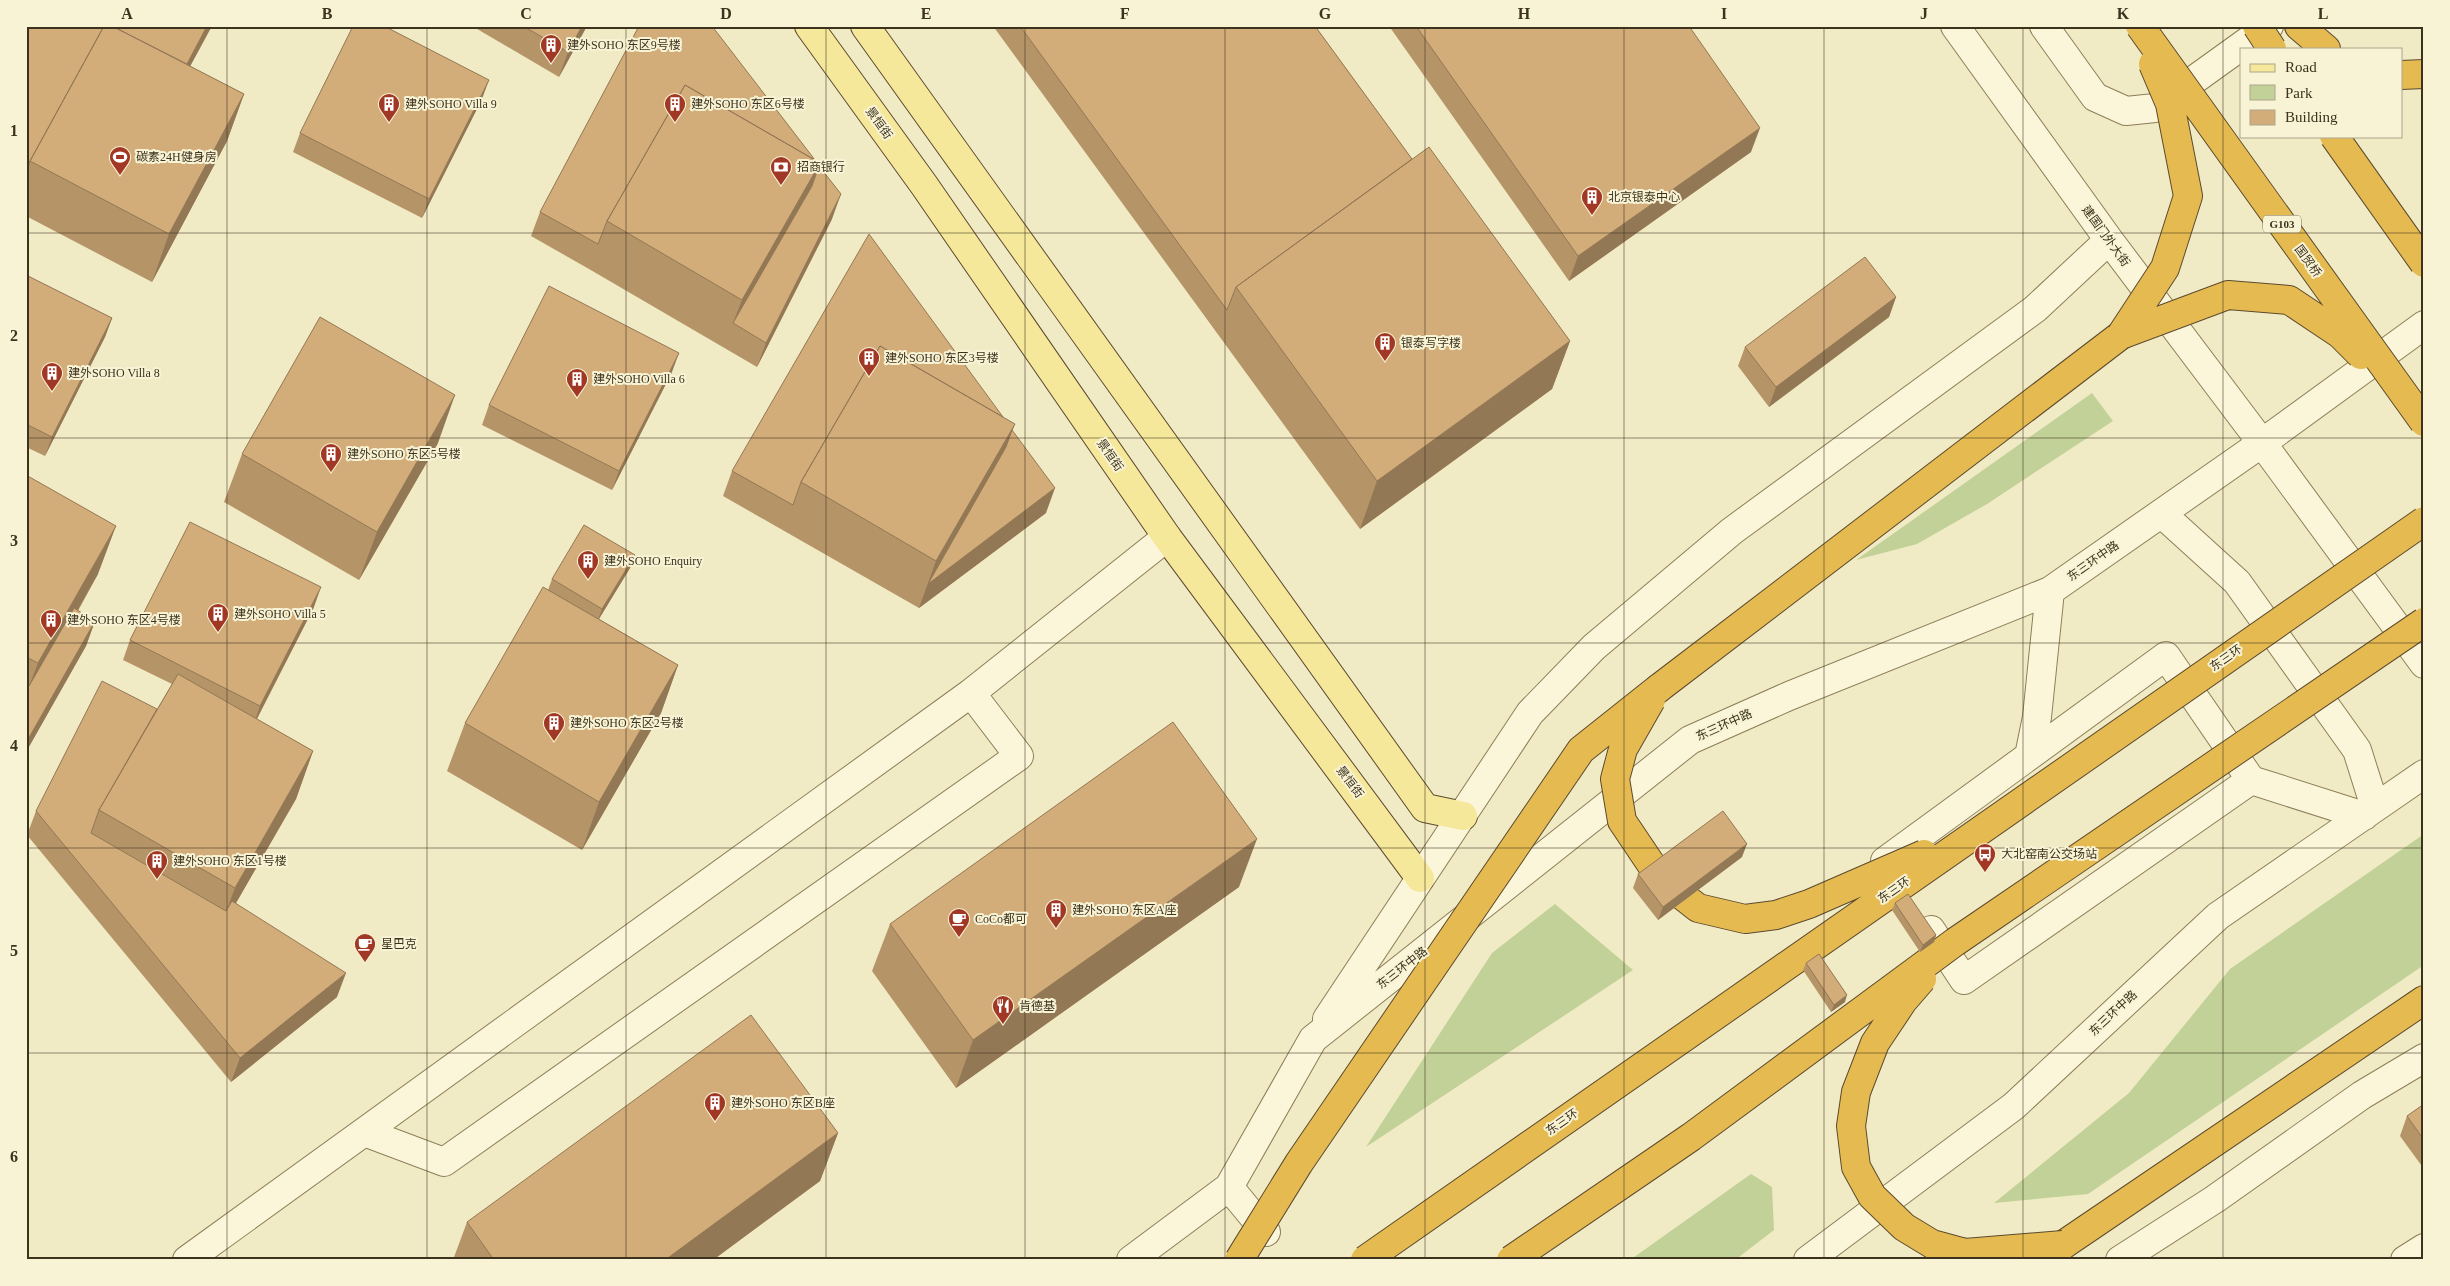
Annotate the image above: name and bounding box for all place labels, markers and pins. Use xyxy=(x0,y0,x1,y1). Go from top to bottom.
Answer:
building icon: 建外SOHO 东区9号楼 xyxy=(539,33,563,64)
place label: 建外SOHO 东区9号楼 xyxy=(567,38,681,52)
building icon: 建外SOHO Villa 9 xyxy=(377,92,401,123)
building icon: 建外SOHO 东区6号楼 xyxy=(663,92,687,123)
place label: 建外SOHO Villa 9 xyxy=(405,97,497,111)
place label: 建外SOHO 东区6号楼 xyxy=(691,97,805,111)
sports icon: 碳素24H健身房 xyxy=(108,145,132,176)
place label: 碳素24H健身房 xyxy=(136,150,217,164)
bank icon: 招商银行 xyxy=(769,155,793,186)
place label: 招商银行 xyxy=(797,160,845,174)
building icon: 北京银泰中心 xyxy=(1580,185,1604,216)
place label: 北京银泰中心 xyxy=(1608,190,1680,204)
building icon: 银泰写字楼 xyxy=(1373,331,1397,362)
place label: 银泰写字楼 xyxy=(1401,336,1461,350)
building icon: 建外SOHO 东区3号楼 xyxy=(857,346,881,377)
place label: 建外SOHO 东区3号楼 xyxy=(885,351,999,365)
building icon: 建外SOHO Villa 8 xyxy=(40,361,64,392)
place label: 建外SOHO Villa 8 xyxy=(68,366,160,380)
building icon: 建外SOHO Villa 6 xyxy=(565,367,589,398)
place label: 建外SOHO Villa 6 xyxy=(593,372,685,386)
building icon: 建外SOHO 东区5号楼 xyxy=(319,442,343,473)
place label: 建外SOHO 东区5号楼 xyxy=(347,447,461,461)
building icon: 建外SOHO Enquiry xyxy=(576,549,600,580)
place label: 建外SOHO Enquiry xyxy=(604,554,702,568)
building icon: 建外SOHO Villa 5 xyxy=(206,602,230,633)
place label: 建外SOHO Villa 5 xyxy=(234,607,326,621)
building icon: 建外SOHO 东区4号楼 xyxy=(39,608,63,639)
place label: 建外SOHO 东区4号楼 xyxy=(67,613,181,627)
building icon: 建外SOHO 东区2号楼 xyxy=(542,711,566,742)
place label: 建外SOHO 东区2号楼 xyxy=(570,716,684,730)
bus stop icon: 大北窑南公交场站 xyxy=(1973,842,1997,873)
place label: 大北窑南公交场站 xyxy=(2001,847,2097,861)
building icon: 建外SOHO 东区1号楼 xyxy=(145,849,169,880)
place label: 建外SOHO 东区1号楼 xyxy=(173,854,287,868)
building icon: 建外SOHO 东区A座 xyxy=(1044,898,1068,929)
place label: 建外SOHO 东区A座 xyxy=(1072,903,1176,917)
cafe icon: CoCo都可 xyxy=(947,907,971,938)
place label: CoCo都可 xyxy=(975,912,1027,926)
cafe icon: 星巴克 xyxy=(353,932,377,963)
place label: 星巴克 xyxy=(381,937,417,951)
restaurant icon: 肯德基 xyxy=(991,994,1015,1025)
place label: 肯德基 xyxy=(1019,999,1055,1013)
building icon: 建外SOHO 东区B座 xyxy=(703,1091,727,1122)
place label: 建外SOHO 东区B座 xyxy=(731,1096,835,1110)

